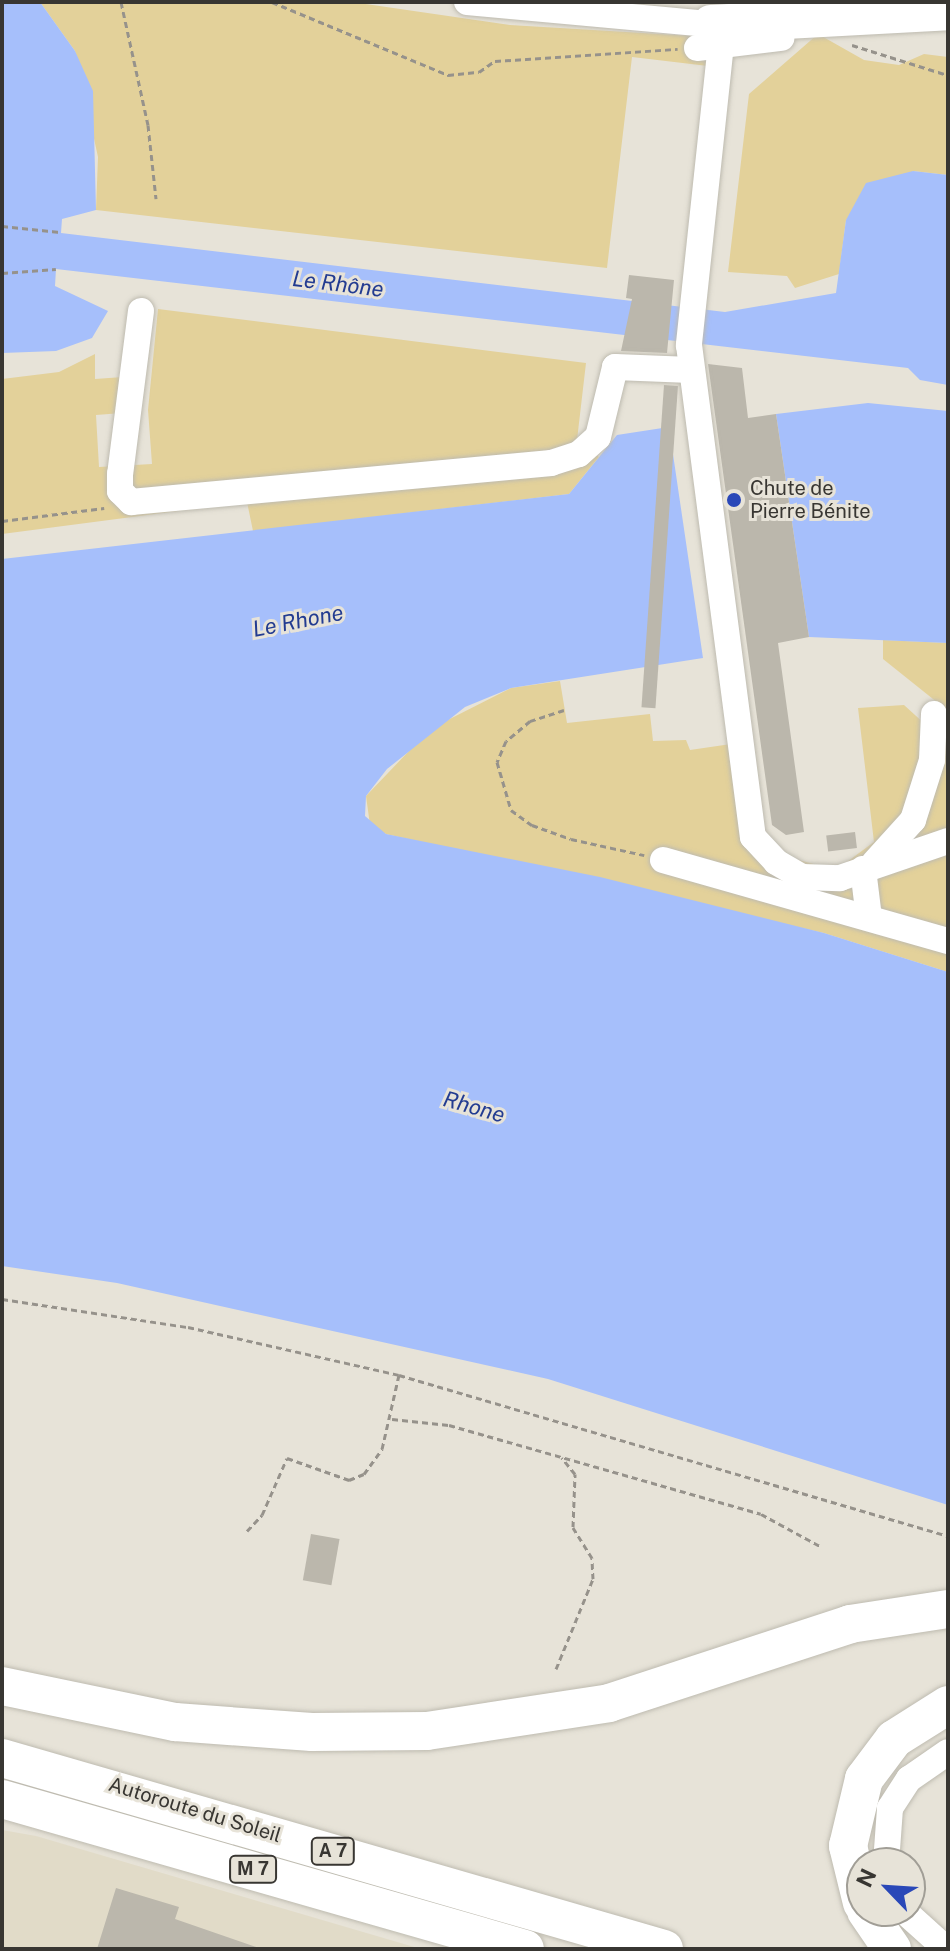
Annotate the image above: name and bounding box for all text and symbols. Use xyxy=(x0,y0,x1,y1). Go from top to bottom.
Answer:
water label: Le Rhône xyxy=(291,265,385,303)
place label: Chute de Pierre Bénite xyxy=(750,476,871,523)
marker: Chute de Pierre Bénite xyxy=(725,491,743,509)
water label: Le Rhone xyxy=(250,599,346,643)
water label: Rhone xyxy=(440,1086,508,1128)
street label: Autoroute du Soleil xyxy=(105,1772,285,1848)
road number: A 7 xyxy=(309,1837,357,1865)
north arrow xyxy=(846,1847,926,1927)
road number: M 7 xyxy=(229,1855,277,1883)
text: N xyxy=(851,1864,881,1891)

